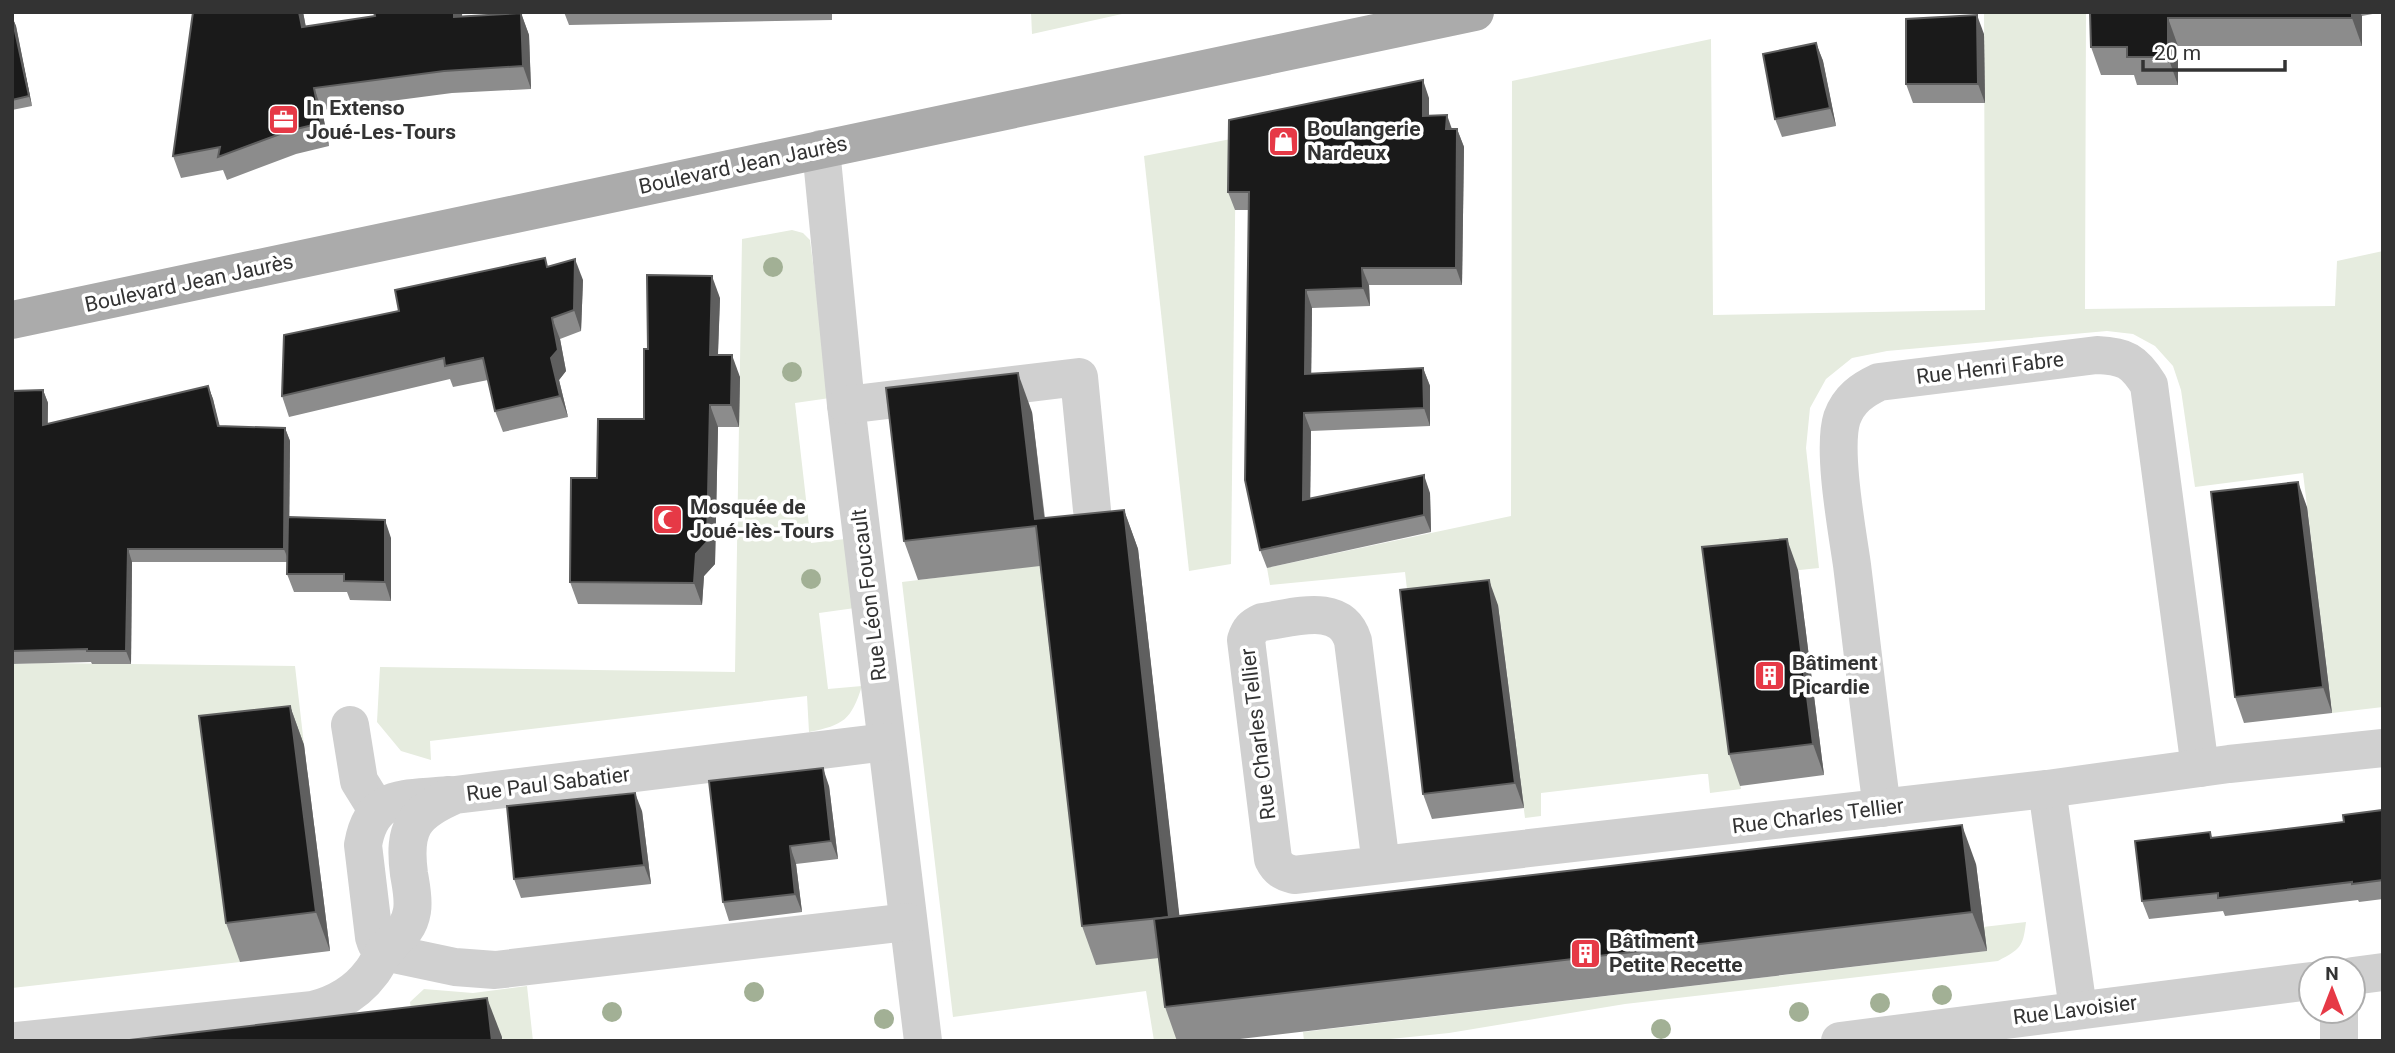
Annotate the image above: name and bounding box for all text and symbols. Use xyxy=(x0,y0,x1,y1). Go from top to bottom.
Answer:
scale bar xyxy=(2143,28,2285,72)
text: 20 m xyxy=(2154,41,2201,65)
place label: In Extenso Joué-Les-Tours xyxy=(306,96,456,144)
office icon: In Extenso Joué-Les-Tours xyxy=(266,103,300,137)
place label: Boulangerie Nardeux xyxy=(1307,117,1421,165)
shop icon: Boulangerie Nardeux xyxy=(1267,124,1301,158)
street label: Boulevard Jean Jaurès xyxy=(637,131,849,199)
street label: Boulevard Jean Jaurès xyxy=(83,249,295,317)
street label: Rue Henri Fabre xyxy=(1915,347,2065,389)
place label: Mosquée de Joué-lès-Tours xyxy=(690,495,834,543)
mosque icon: Mosquée de Joué-lès-Tours xyxy=(650,502,684,536)
street label: Rue Léon Foucault xyxy=(847,508,891,682)
street label: Rue Charles Tellier xyxy=(1236,647,1280,821)
place label: Bâtiment Picardie xyxy=(1792,651,1878,699)
building icon: Bâtiment Picardie xyxy=(1752,658,1786,692)
street label: Rue Paul Sabatier xyxy=(465,762,631,806)
street label: Rue Charles Tellier xyxy=(1731,794,1905,838)
place label: Bâtiment Petite Recette xyxy=(1609,929,1743,977)
building icon: Bâtiment Petite Recette xyxy=(1569,936,1603,970)
north arrow xyxy=(2297,955,2367,1025)
text: N xyxy=(2325,962,2339,985)
street label: Rue Lavoisier xyxy=(2012,990,2138,1030)

